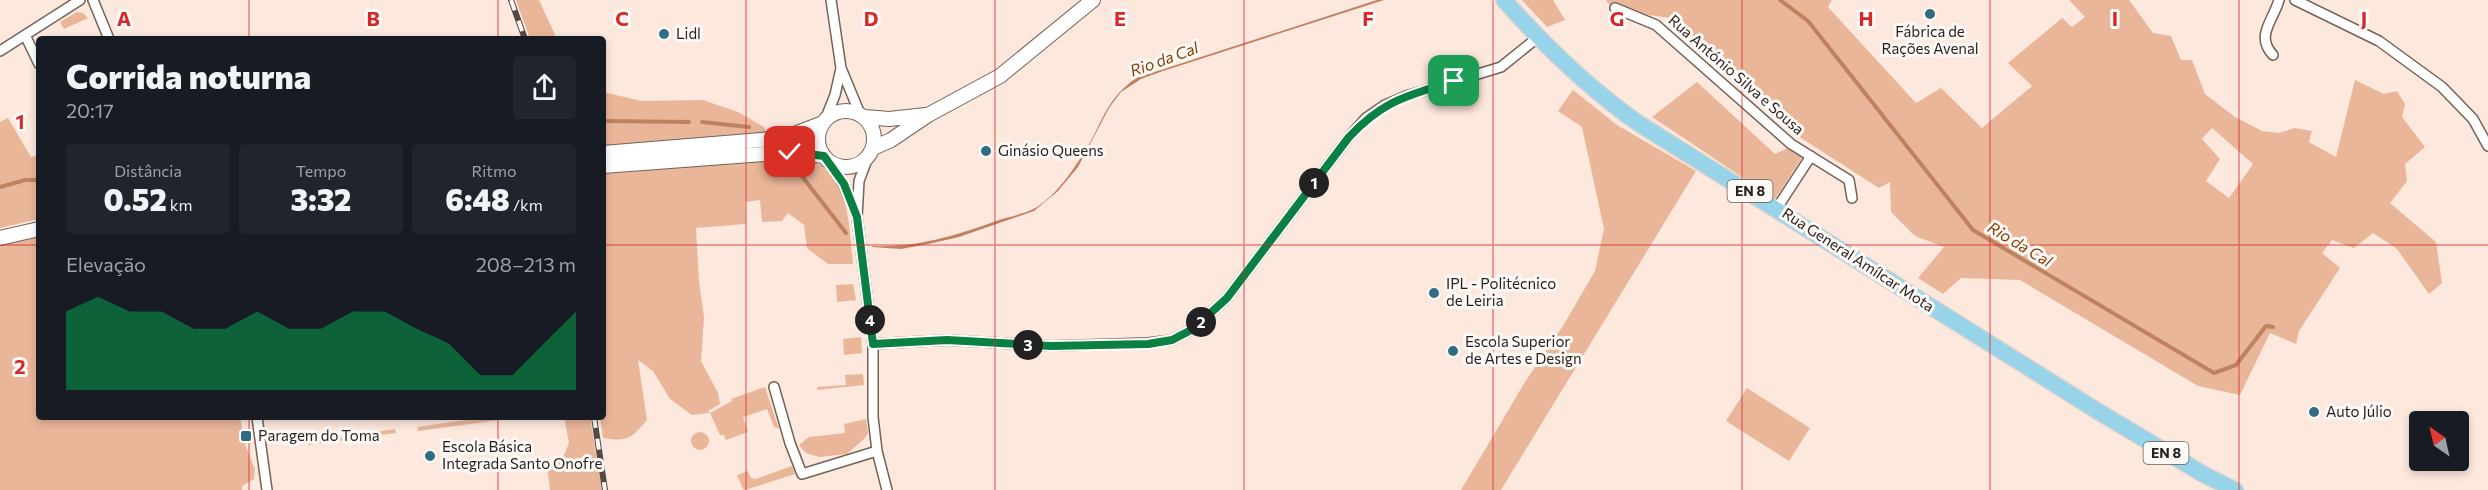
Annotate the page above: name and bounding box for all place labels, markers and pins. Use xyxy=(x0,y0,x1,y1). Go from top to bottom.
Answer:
marker: Fábrica de Rações Avenal xyxy=(1923,7,1937,21)
place label: Fábrica de Rações Avenal xyxy=(1881,22,1979,57)
place label: Lidl xyxy=(676,24,701,42)
marker: Lidl xyxy=(657,27,671,41)
pin xyxy=(1428,55,1479,106)
pin xyxy=(764,126,815,177)
place label: Ginásio Queens xyxy=(998,141,1104,159)
marker: Ginásio Queens xyxy=(979,144,993,158)
pin: 1 xyxy=(1299,168,1329,198)
place label: IPL - Politécnico de Leiria xyxy=(1446,274,1556,309)
marker: IPL - Politécnico de Leiria xyxy=(1427,286,1441,300)
pin: 4 xyxy=(855,305,885,335)
pin: 2 xyxy=(1186,307,1216,337)
pin: 3 xyxy=(1013,330,1043,360)
place label: Escola Superior de Artes e Design xyxy=(1465,332,1582,367)
marker: Escola Superior de Artes e Design xyxy=(1446,344,1460,358)
place label: Auto Júlio xyxy=(2326,402,2392,420)
marker: Auto Júlio xyxy=(2307,405,2321,419)
place label: Paragem do Toma xyxy=(258,426,380,444)
marker: Paragem do Toma xyxy=(239,429,253,443)
place label: Escola Básica Integrada Santo Onofre xyxy=(442,437,602,472)
marker: Escola Básica Integrada Santo Onofre xyxy=(423,449,437,463)

